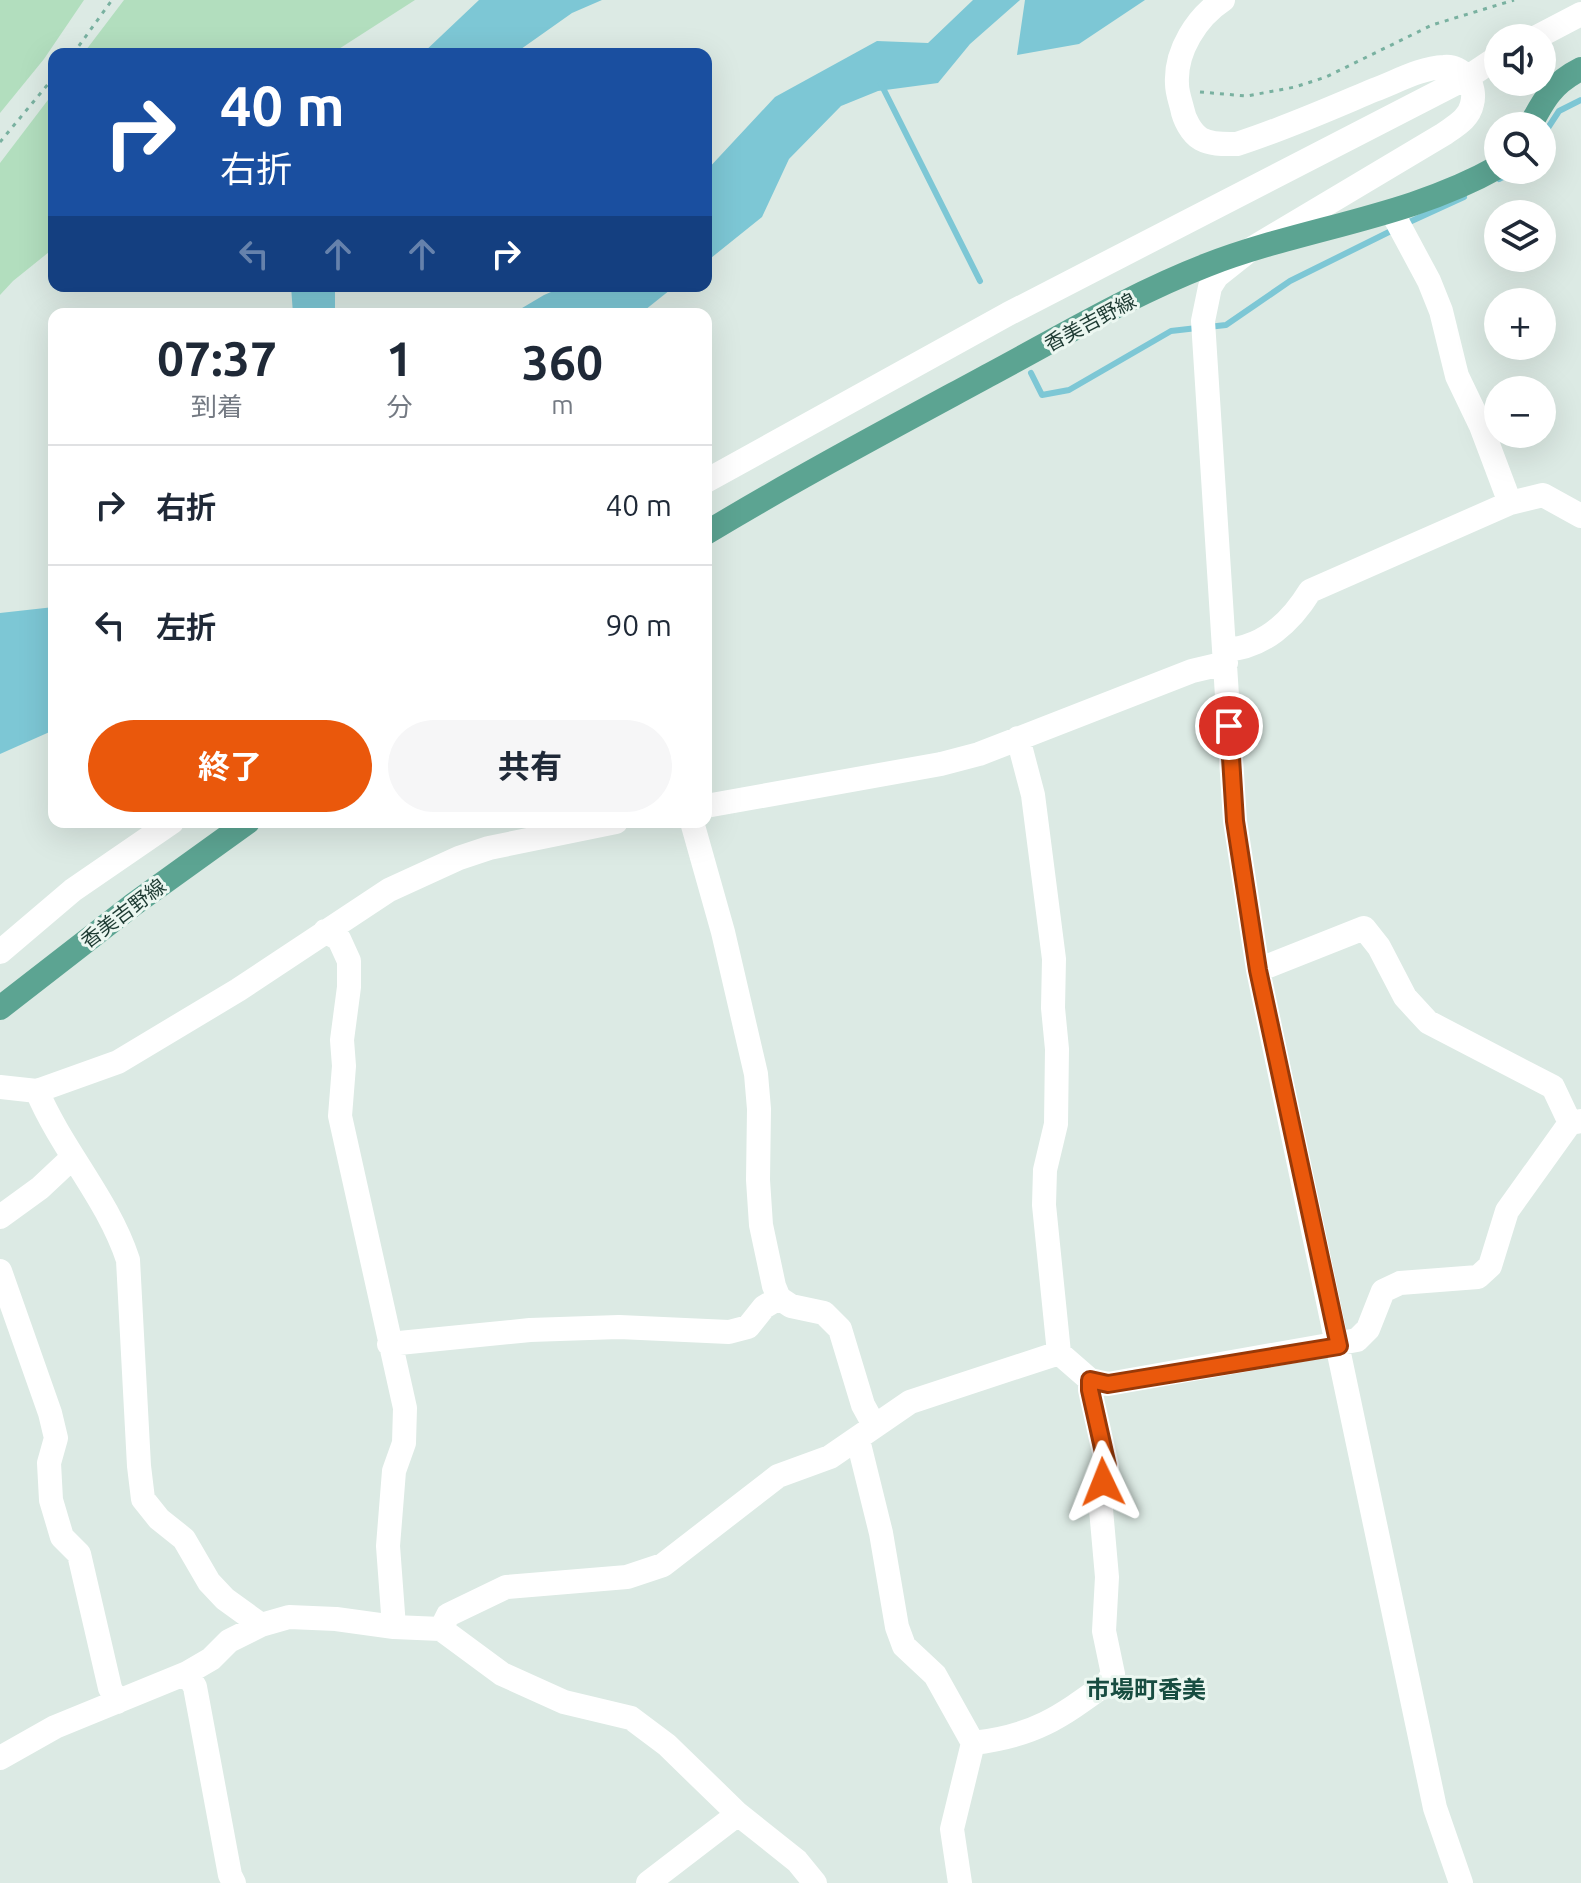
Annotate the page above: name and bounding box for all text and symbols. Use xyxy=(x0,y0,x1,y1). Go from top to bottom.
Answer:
map controls xyxy=(1484,24,1556,448)
button: sound xyxy=(1484,24,1556,96)
text: 40 m xyxy=(220,74,345,137)
icon: right xyxy=(88,80,192,184)
button: search xyxy=(1484,112,1556,184)
text: 右折 xyxy=(220,148,292,189)
button: layers xyxy=(1484,200,1556,272)
icon: left xyxy=(232,232,276,276)
icon: ahead xyxy=(316,232,360,276)
icon: ahead xyxy=(400,232,444,276)
icon: right xyxy=(484,232,528,276)
street label: 香美吉野線 xyxy=(1040,288,1140,356)
button: + xyxy=(1484,288,1556,360)
text: 07:37 xyxy=(157,331,277,385)
text: 1 xyxy=(386,331,413,385)
text: 360 xyxy=(522,335,603,389)
button: − xyxy=(1484,376,1556,448)
text: m xyxy=(551,390,574,419)
text: 到着 xyxy=(191,392,243,421)
text: 分 xyxy=(386,392,412,421)
icon: right xyxy=(88,483,132,527)
text: 40 m xyxy=(605,488,672,522)
text: 右折 xyxy=(156,490,216,524)
icon: left xyxy=(88,603,132,647)
text: 90 m xyxy=(605,608,672,642)
text: 左折 xyxy=(156,610,216,644)
pin xyxy=(1195,692,1263,760)
icon: arrive xyxy=(1207,704,1251,748)
button: 終了 xyxy=(88,720,372,812)
button: 共有 xyxy=(388,720,672,812)
street label: 香美吉野線 xyxy=(76,874,170,952)
position arrow xyxy=(1061,1440,1145,1524)
district label: 市場町香美 xyxy=(1086,1676,1206,1703)

